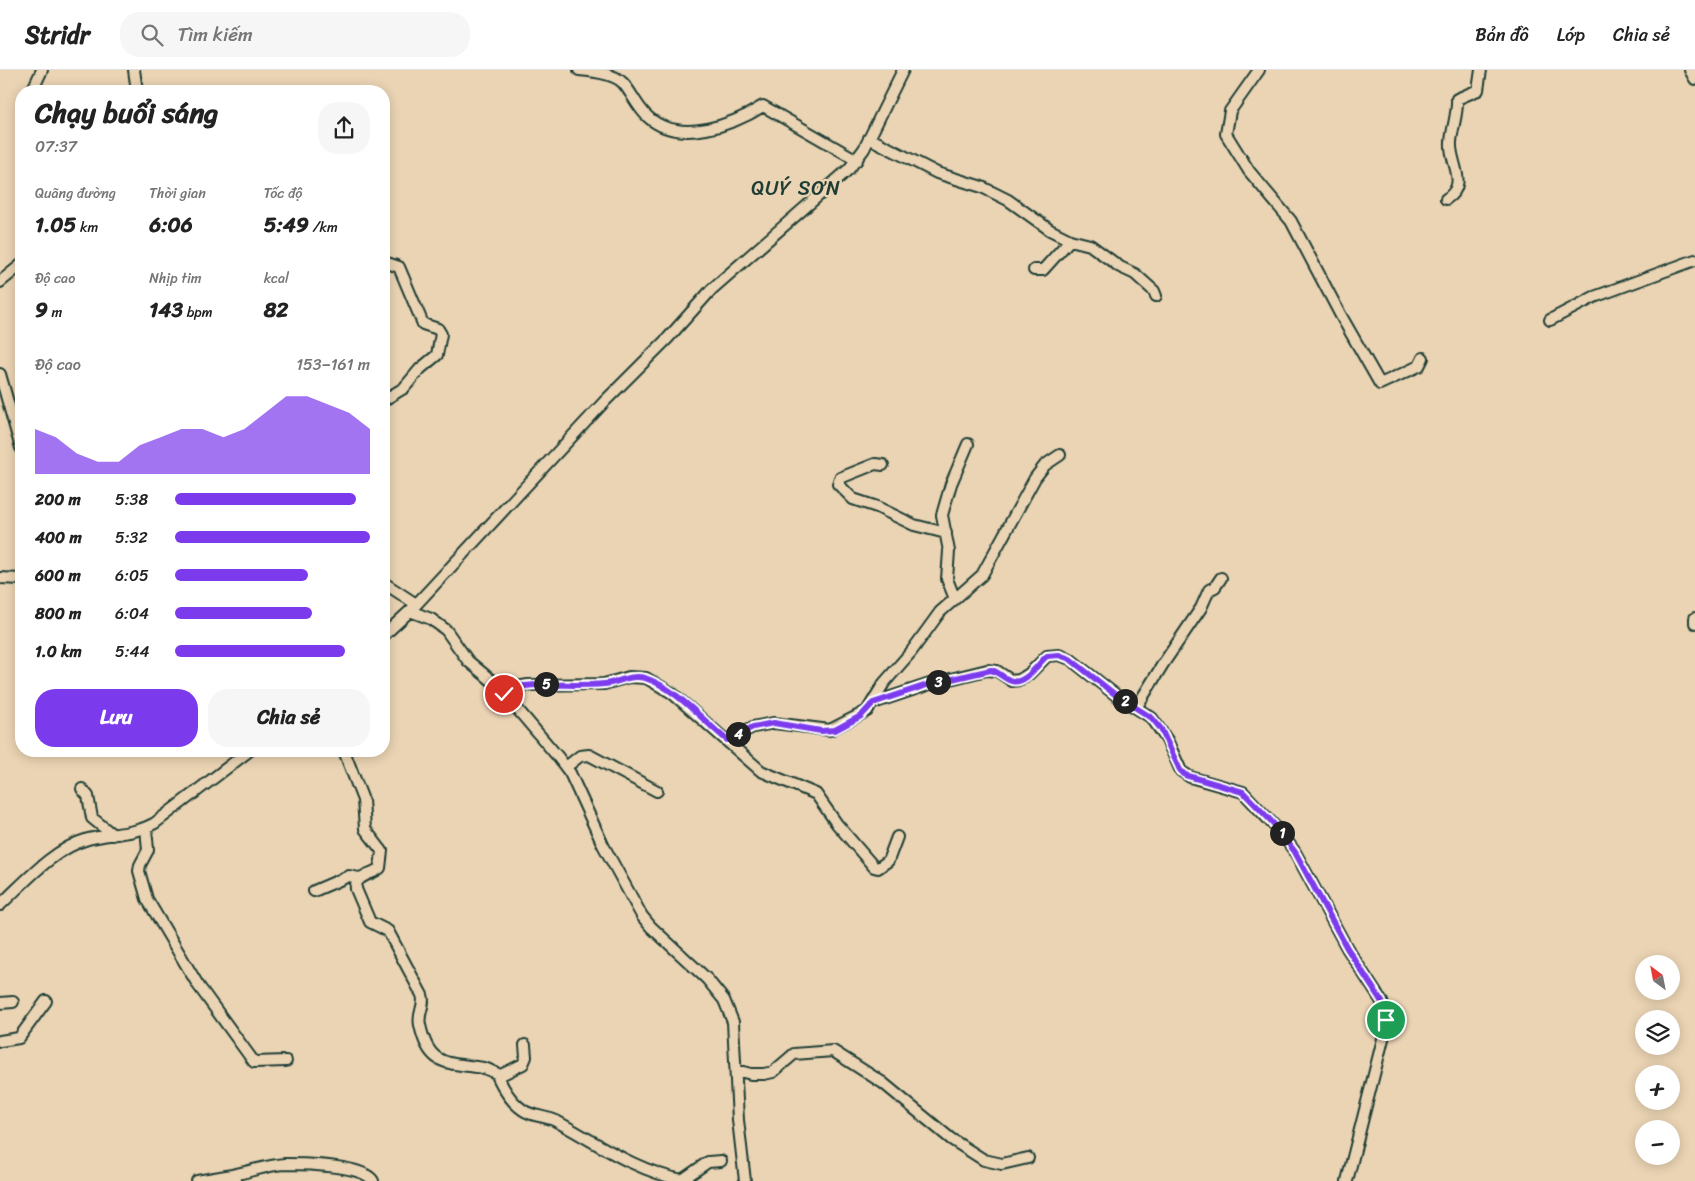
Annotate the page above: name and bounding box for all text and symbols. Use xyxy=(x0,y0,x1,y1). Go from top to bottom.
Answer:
search box xyxy=(120,12,470,57)
text: Stridr xyxy=(25,14,90,56)
text: Tìm kiếm xyxy=(178,18,253,51)
text: Bản đồ xyxy=(1475,19,1529,51)
text: Lớp xyxy=(1557,19,1585,51)
text: Chia sẻ xyxy=(1613,19,1670,51)
icon: search xyxy=(138,21,166,49)
text: Chạy buổi sáng xyxy=(35,88,218,137)
button: share xyxy=(318,102,370,154)
text: 07:37 xyxy=(35,132,77,161)
district label: QUÝ SƠN xyxy=(751,171,841,206)
text: Quãng đường xyxy=(35,181,116,206)
text: Thời gian xyxy=(149,181,206,206)
text: Tốc độ xyxy=(264,181,302,206)
text: 1.05 xyxy=(35,206,76,244)
text: 6:06 xyxy=(149,206,193,244)
text: 5:49 xyxy=(264,206,309,244)
text: km xyxy=(76,215,98,240)
text: /km xyxy=(309,215,338,240)
text: Độ cao xyxy=(35,266,75,291)
text: Nhịp tim xyxy=(149,266,202,291)
text: kcal xyxy=(264,266,289,291)
text: 9 xyxy=(35,291,48,329)
text: 143 xyxy=(149,291,183,329)
text: 82 xyxy=(264,291,288,329)
text: m xyxy=(48,300,62,325)
text: bpm xyxy=(183,300,212,325)
text: Độ cao xyxy=(35,350,81,379)
text: 153–161 m xyxy=(296,350,370,379)
text: 200 m xyxy=(35,485,81,514)
text: 5:38 xyxy=(115,485,148,514)
text: 400 m xyxy=(35,523,82,552)
text: 5:32 xyxy=(115,523,148,552)
text: 600 m xyxy=(35,561,81,590)
text: 6:05 xyxy=(115,561,149,590)
text: 800 m xyxy=(35,599,81,628)
text: 6:04 xyxy=(115,599,149,628)
text: 1.0 km xyxy=(35,637,82,666)
text: 5:44 xyxy=(115,637,150,666)
pin: 3 xyxy=(926,670,950,694)
text: 3 xyxy=(935,670,942,695)
pin: 5 xyxy=(534,672,558,696)
text: 5 xyxy=(542,672,551,697)
pin xyxy=(483,673,525,715)
icon: check xyxy=(490,680,518,708)
pin: 2 xyxy=(1112,688,1138,714)
button: Lưu xyxy=(35,689,198,747)
button: Chia sẻ xyxy=(208,689,370,747)
text: 2 xyxy=(1121,689,1130,714)
pin: 4 xyxy=(726,722,750,746)
text: 4 xyxy=(734,722,743,747)
pin: 1 xyxy=(1270,820,1294,846)
text: 1 xyxy=(1279,821,1286,846)
north arrow xyxy=(1635,955,1680,1000)
map controls xyxy=(1635,955,1680,1165)
pin xyxy=(1365,999,1407,1041)
icon: arrive xyxy=(1372,1006,1400,1034)
button: layers xyxy=(1635,1010,1680,1055)
button: + xyxy=(1635,1065,1680,1110)
button: − xyxy=(1635,1120,1680,1165)

